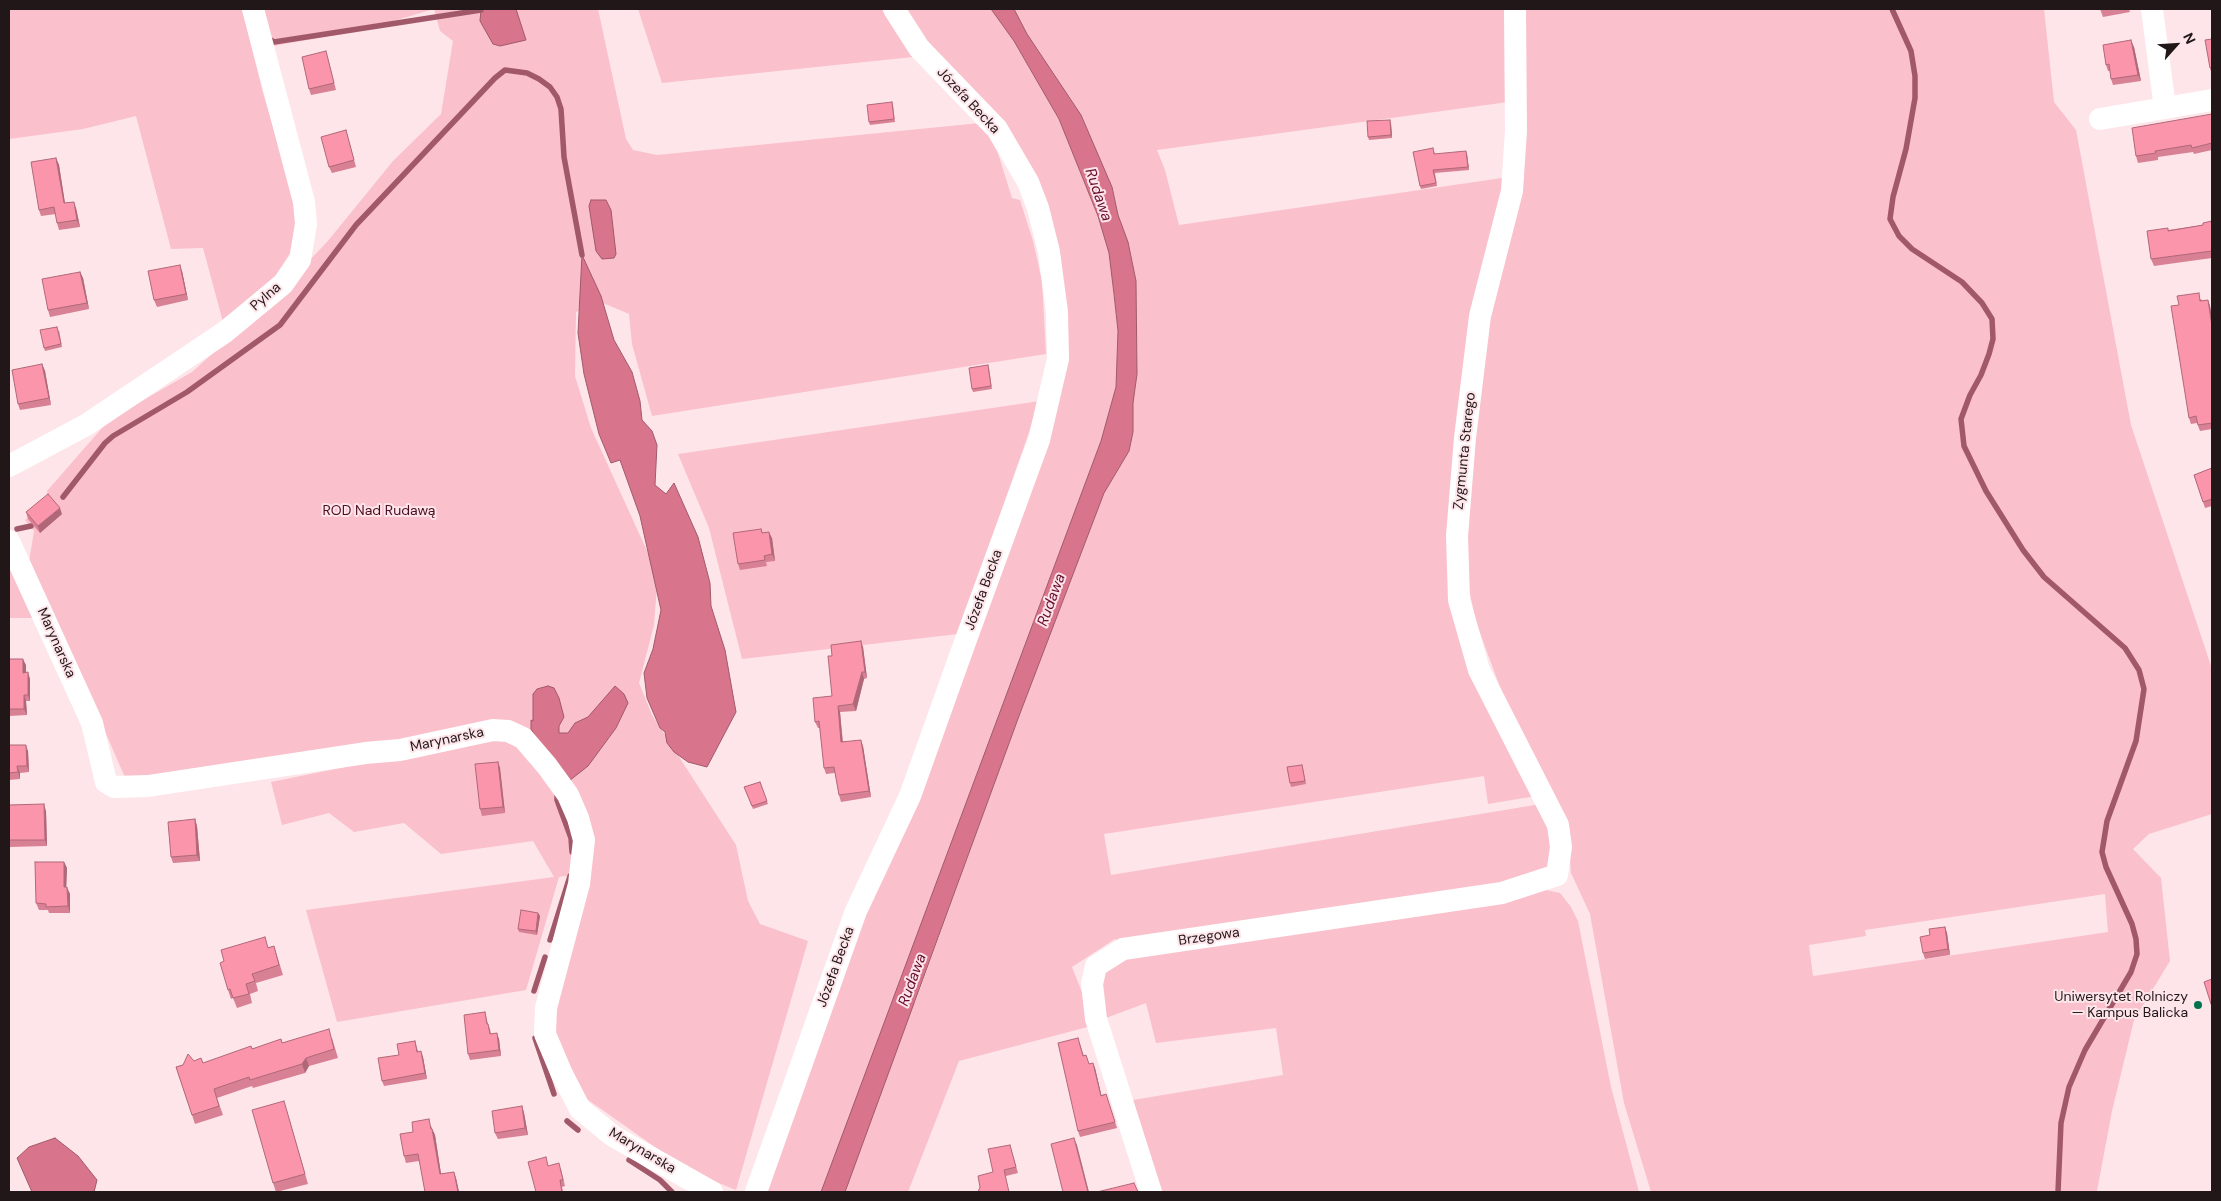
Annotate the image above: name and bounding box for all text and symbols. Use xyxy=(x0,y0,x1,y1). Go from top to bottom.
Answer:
north arrow xyxy=(2151,20,2201,70)
text: N xyxy=(2179,30,2200,47)
street label: Józefa Becka xyxy=(933,64,1003,138)
water label: Rudawa xyxy=(1081,166,1115,224)
street label: Pylna xyxy=(247,279,285,315)
street label: Zygmunta Starego xyxy=(1450,391,1480,511)
park label: ROD Nad Rudawą xyxy=(323,503,435,519)
street label: Józefa Becka xyxy=(962,547,1006,633)
water label: Rudawa xyxy=(1034,571,1070,629)
street label: Marynarska xyxy=(33,605,79,681)
street label: Marynarska xyxy=(409,724,485,756)
street label: Józefa Becka xyxy=(814,924,858,1010)
street label: Brzegowa xyxy=(1177,924,1241,950)
water label: Rudawa xyxy=(895,951,931,1009)
place label: Uniwersytet Rolniczy — Kampus Balicka xyxy=(2054,989,2188,1022)
marker: Uniwersytet Rolniczy — Kampus Balicka xyxy=(2192,999,2204,1011)
street label: Marynarska xyxy=(606,1125,678,1177)

